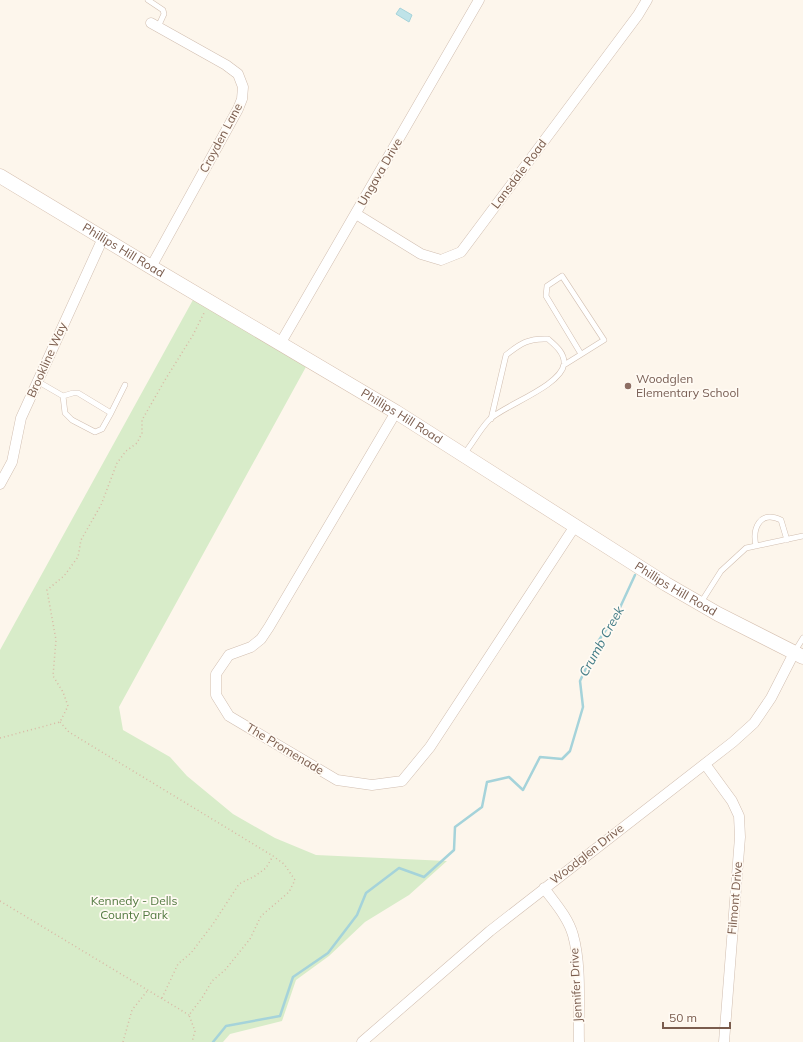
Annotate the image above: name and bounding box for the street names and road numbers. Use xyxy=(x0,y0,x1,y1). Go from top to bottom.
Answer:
street label: Croyden Lane xyxy=(196,100,245,175)
street label: Ungava Drive xyxy=(354,135,405,208)
street label: Lansdale Road xyxy=(488,136,550,211)
street label: Phillips Hill Road xyxy=(80,219,167,280)
street label: Brookline Way xyxy=(23,319,70,400)
street label: Phillips Hill Road xyxy=(358,385,445,447)
street label: Phillips Hill Road xyxy=(632,558,720,619)
street label: The Promenade xyxy=(244,720,327,778)
street label: Woodglen Drive xyxy=(547,820,627,887)
street label: Filmont Drive xyxy=(724,861,745,935)
street label: Jennifer Drive xyxy=(566,948,585,1023)

